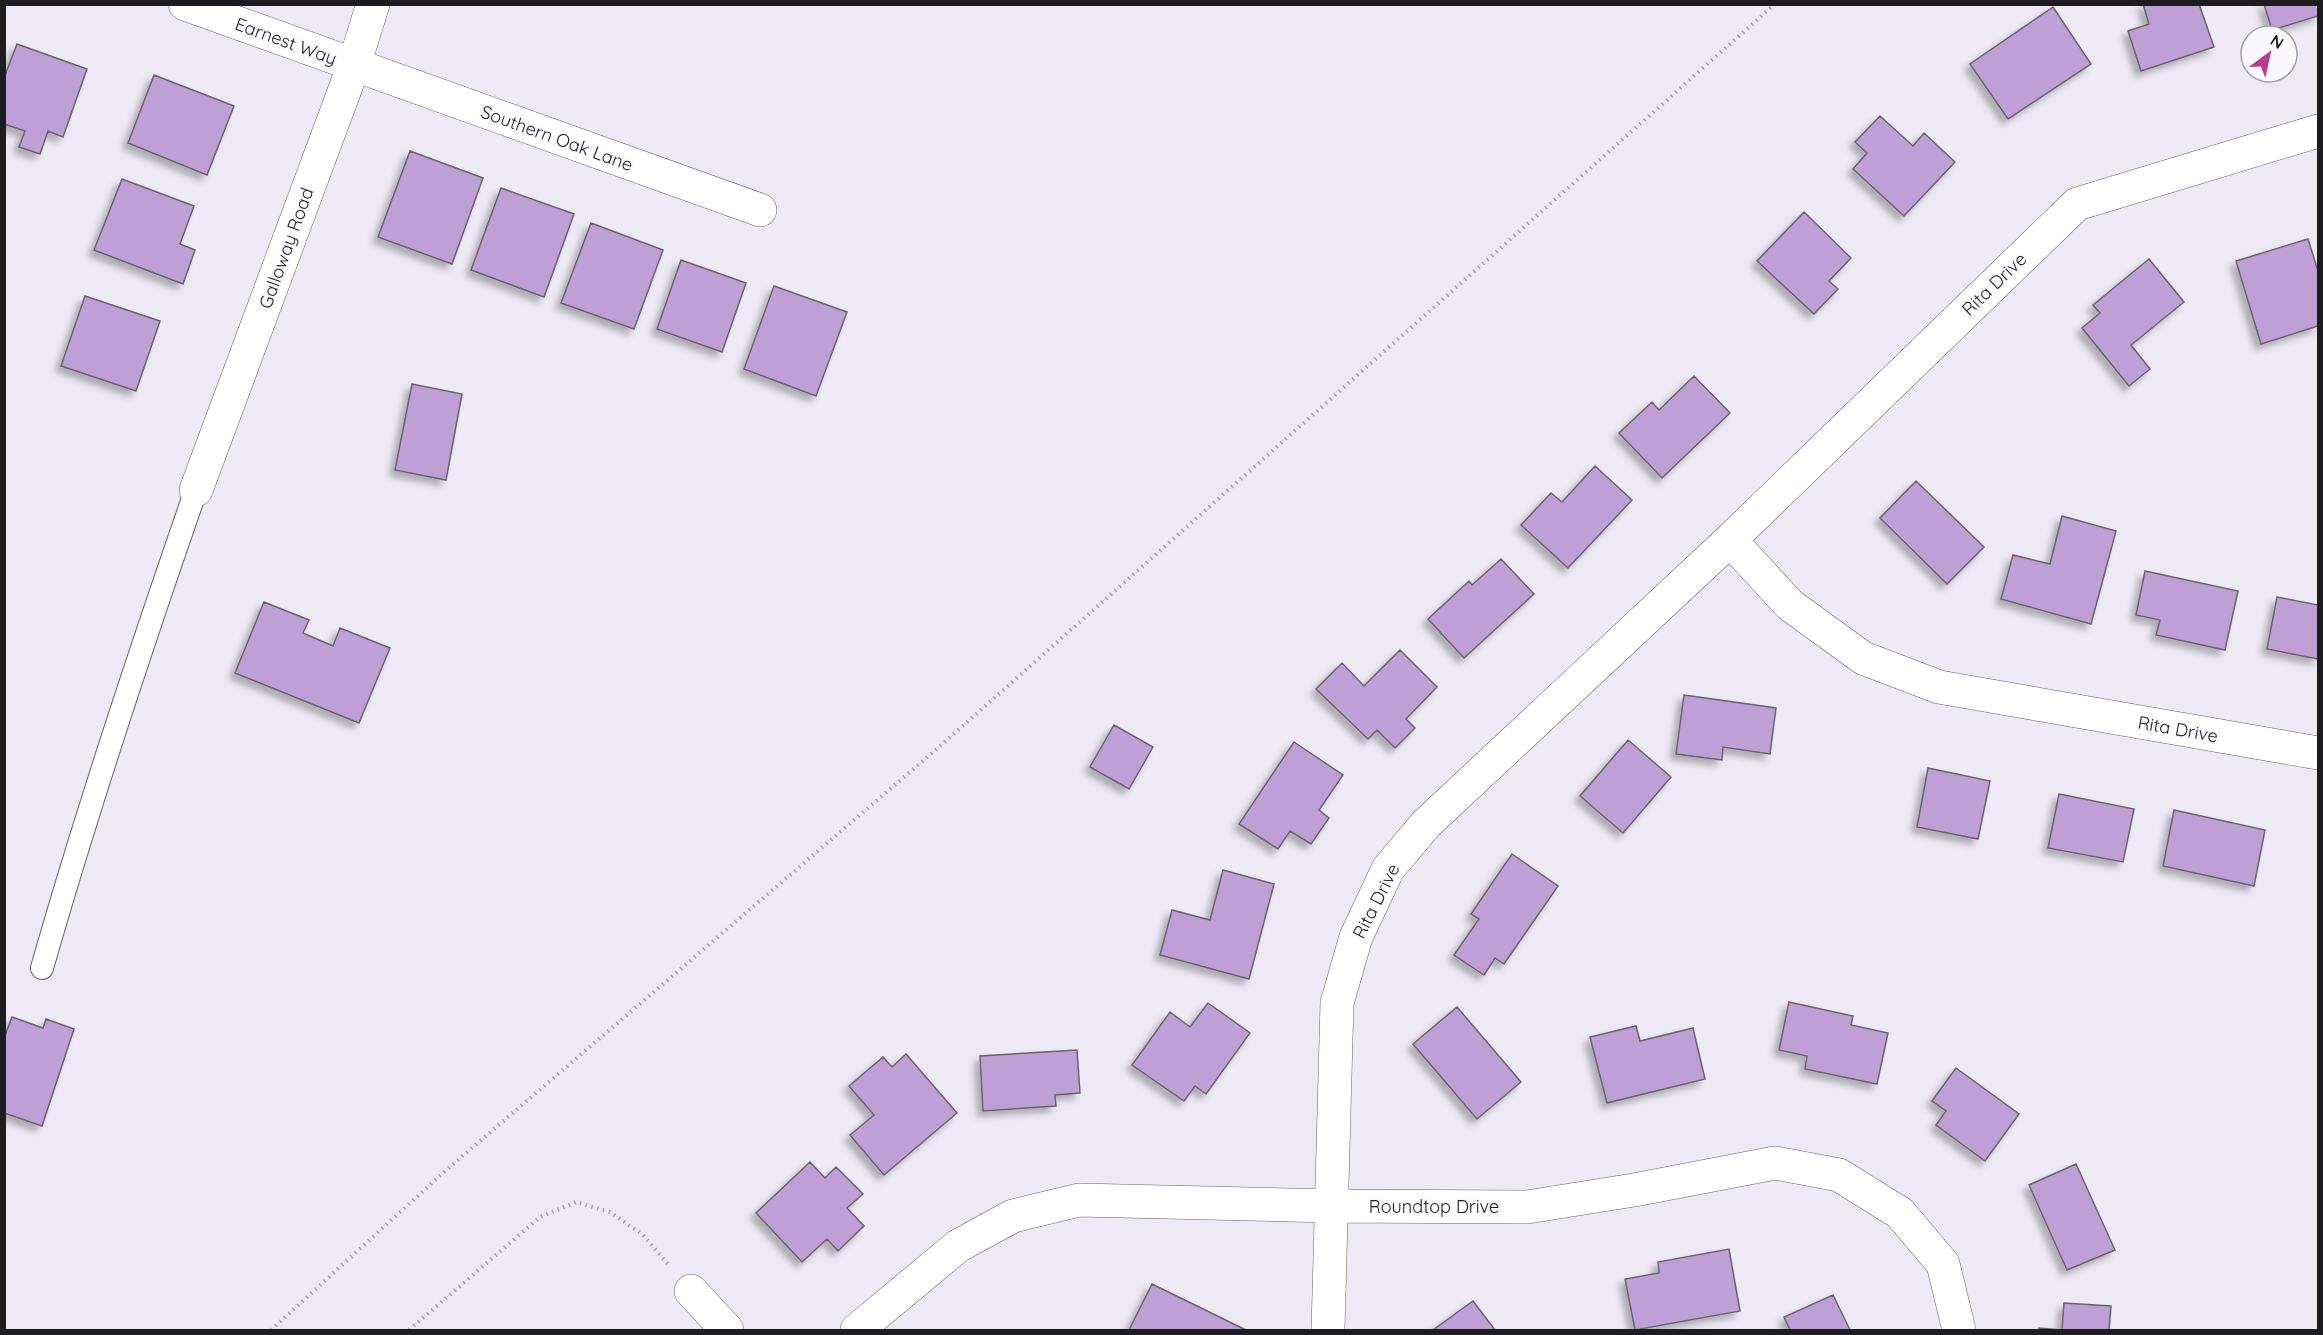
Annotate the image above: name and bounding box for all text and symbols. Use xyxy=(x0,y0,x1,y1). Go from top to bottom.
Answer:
street label: Earnest Way xyxy=(232,12,340,70)
north arrow xyxy=(2239,24,2299,84)
text: N xyxy=(2267,30,2288,53)
street label: Southern Oak Lane xyxy=(478,100,636,176)
street label: Galloway Road xyxy=(253,184,319,312)
street label: Rita Drive xyxy=(1957,248,2031,320)
street label: Rita Drive xyxy=(2136,711,2220,747)
street label: Rita Drive xyxy=(1347,860,1405,942)
street label: Roundtop Drive xyxy=(1369,1195,1499,1218)

